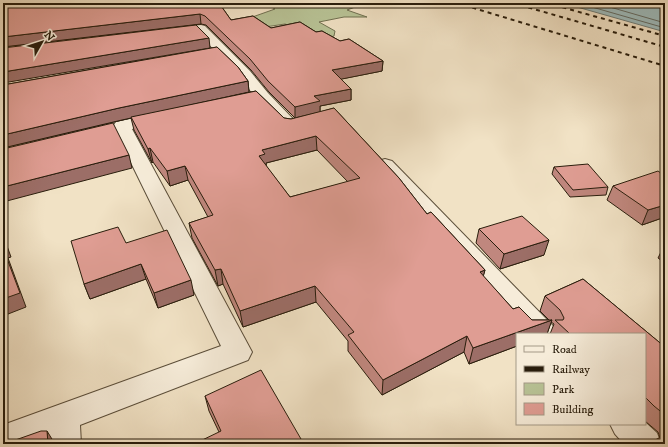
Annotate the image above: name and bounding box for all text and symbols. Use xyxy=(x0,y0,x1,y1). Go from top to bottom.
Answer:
north arrow xyxy=(22,22,62,62)
text: N xyxy=(41,28,57,44)
legend xyxy=(516,333,646,425)
text: Road xyxy=(552,342,577,357)
text: Railway xyxy=(552,362,590,377)
text: Park xyxy=(552,382,574,397)
text: Building xyxy=(552,402,593,417)

